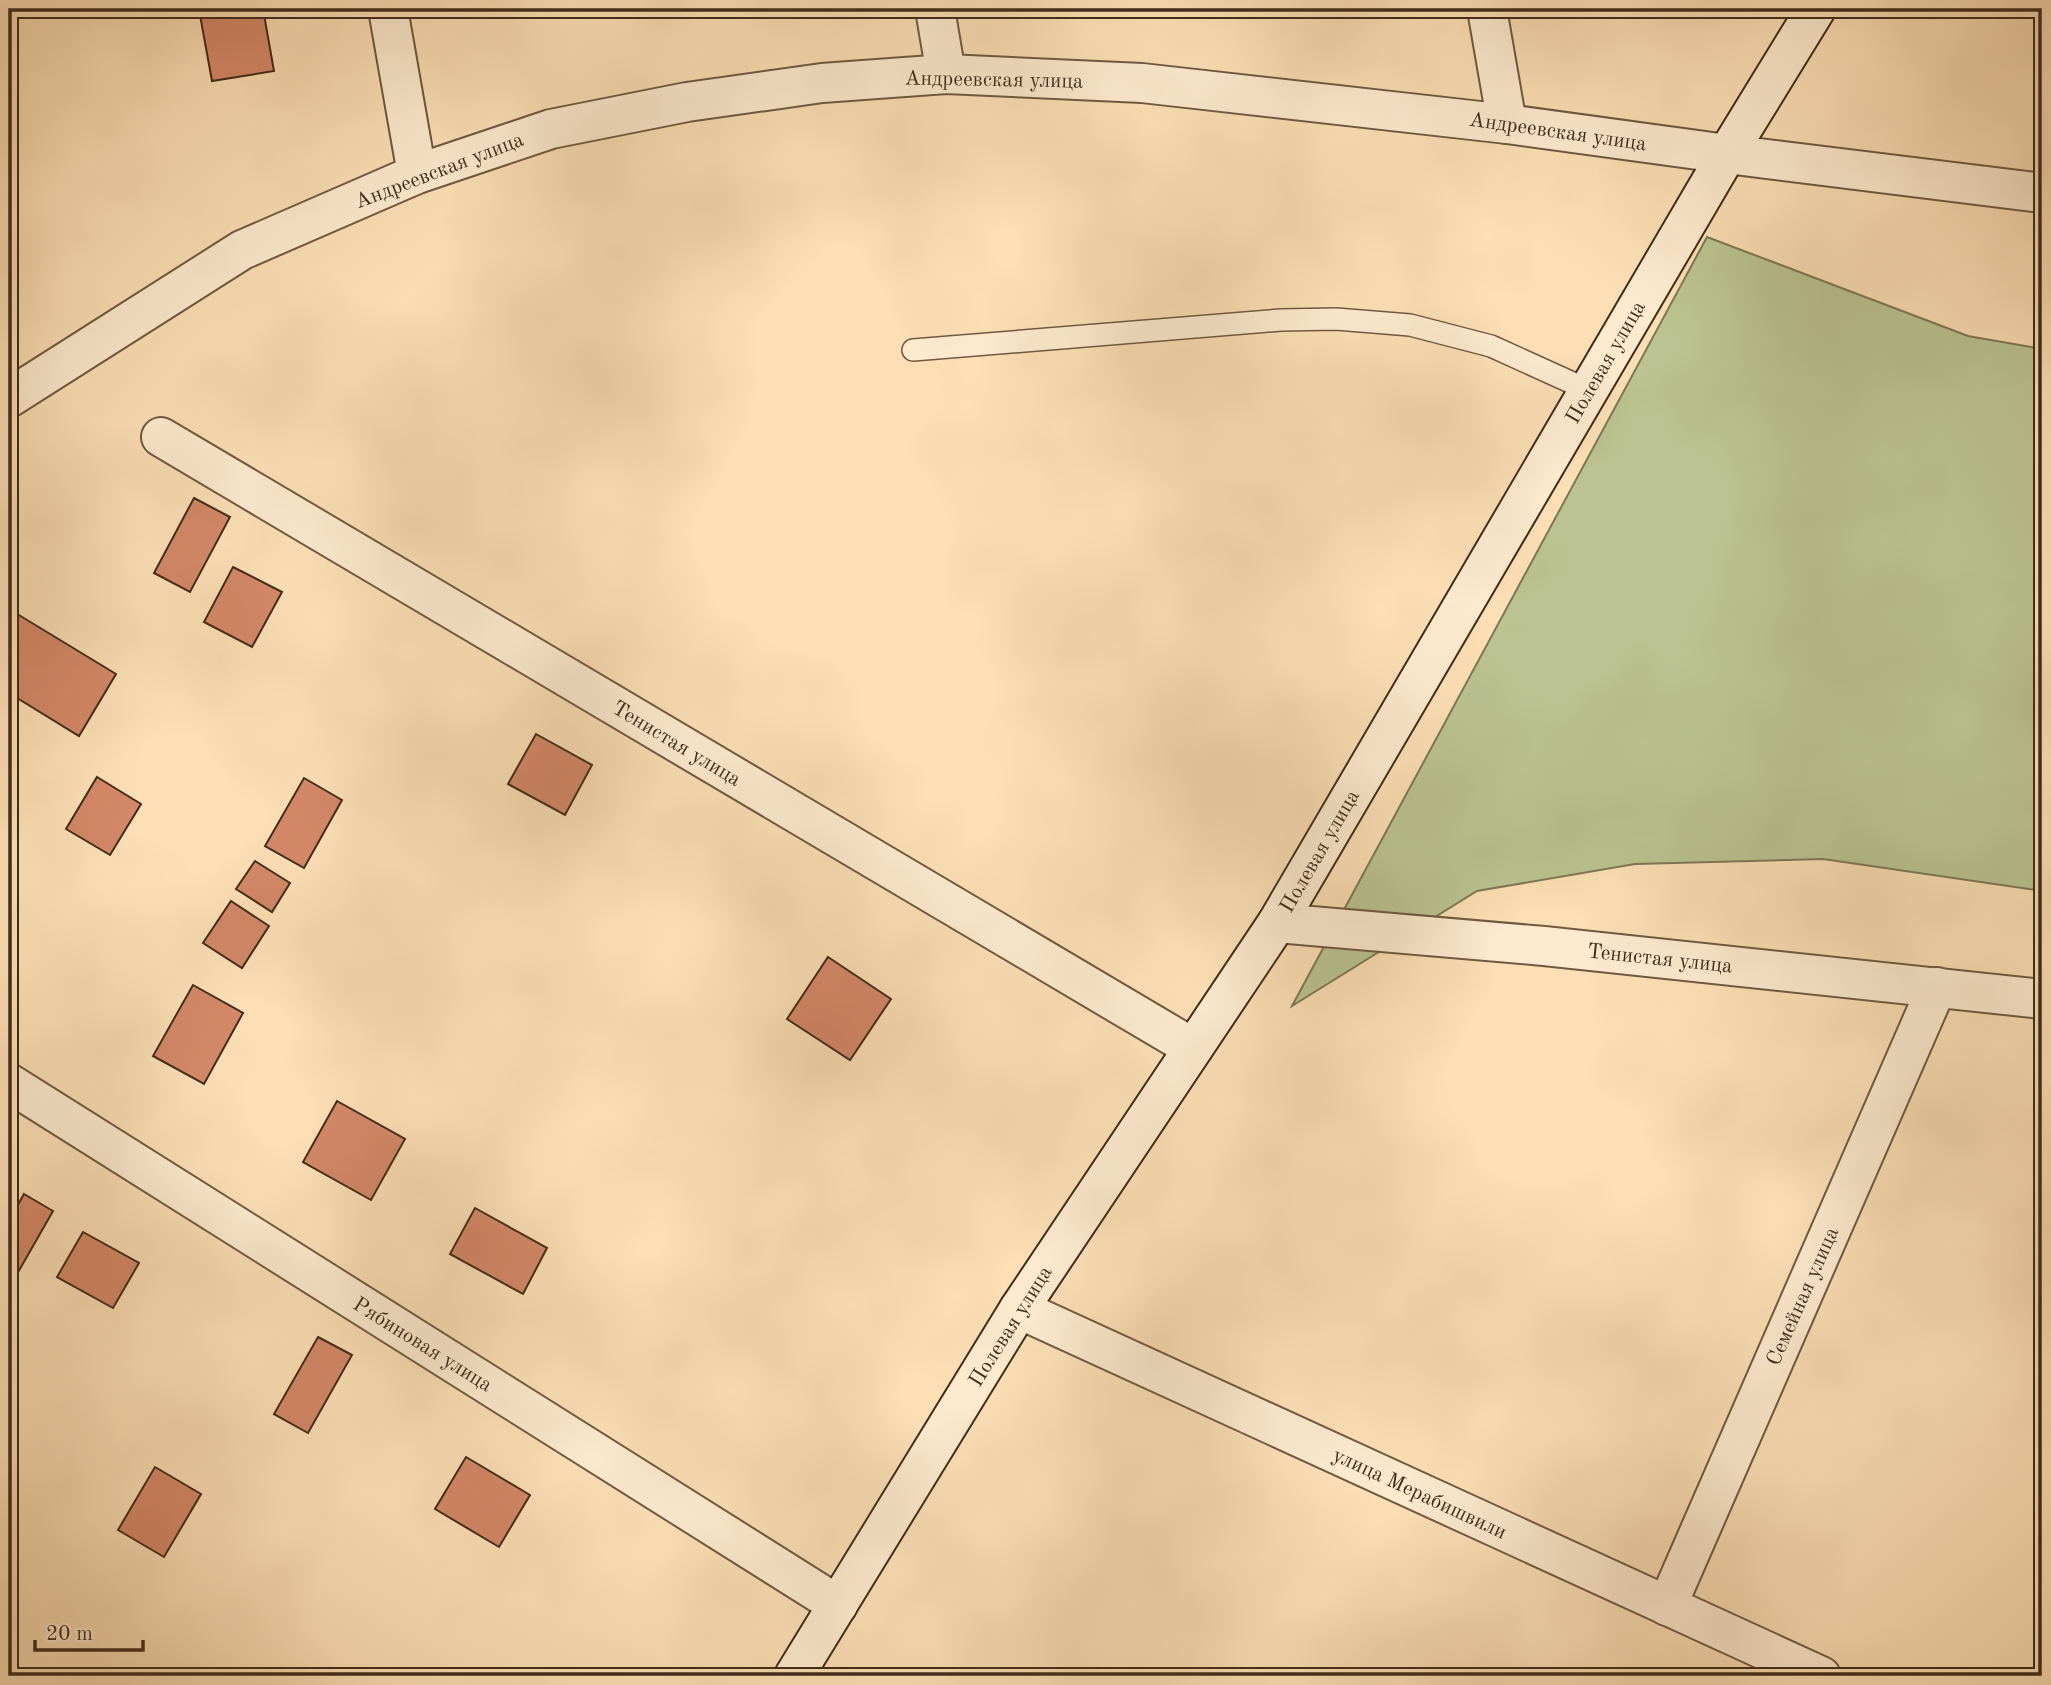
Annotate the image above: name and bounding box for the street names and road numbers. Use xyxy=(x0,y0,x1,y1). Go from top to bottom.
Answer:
street label: Андреевская улица xyxy=(904,68,1084,93)
street label: Андреевская улица xyxy=(1468,110,1648,155)
street label: Андреевская улица xyxy=(352,130,527,213)
street label: Полевая улица xyxy=(1563,298,1650,428)
street label: Тенистая улица xyxy=(608,698,744,791)
street label: Полевая улица xyxy=(1277,787,1364,917)
street label: Тенистая улица xyxy=(1586,941,1734,978)
street label: Семейная улица xyxy=(1763,1224,1843,1369)
street label: Полевая улица xyxy=(966,1263,1057,1391)
street label: Рябиновая улица xyxy=(349,1294,496,1397)
street label: улица Мерабишвили xyxy=(1329,1445,1509,1544)

